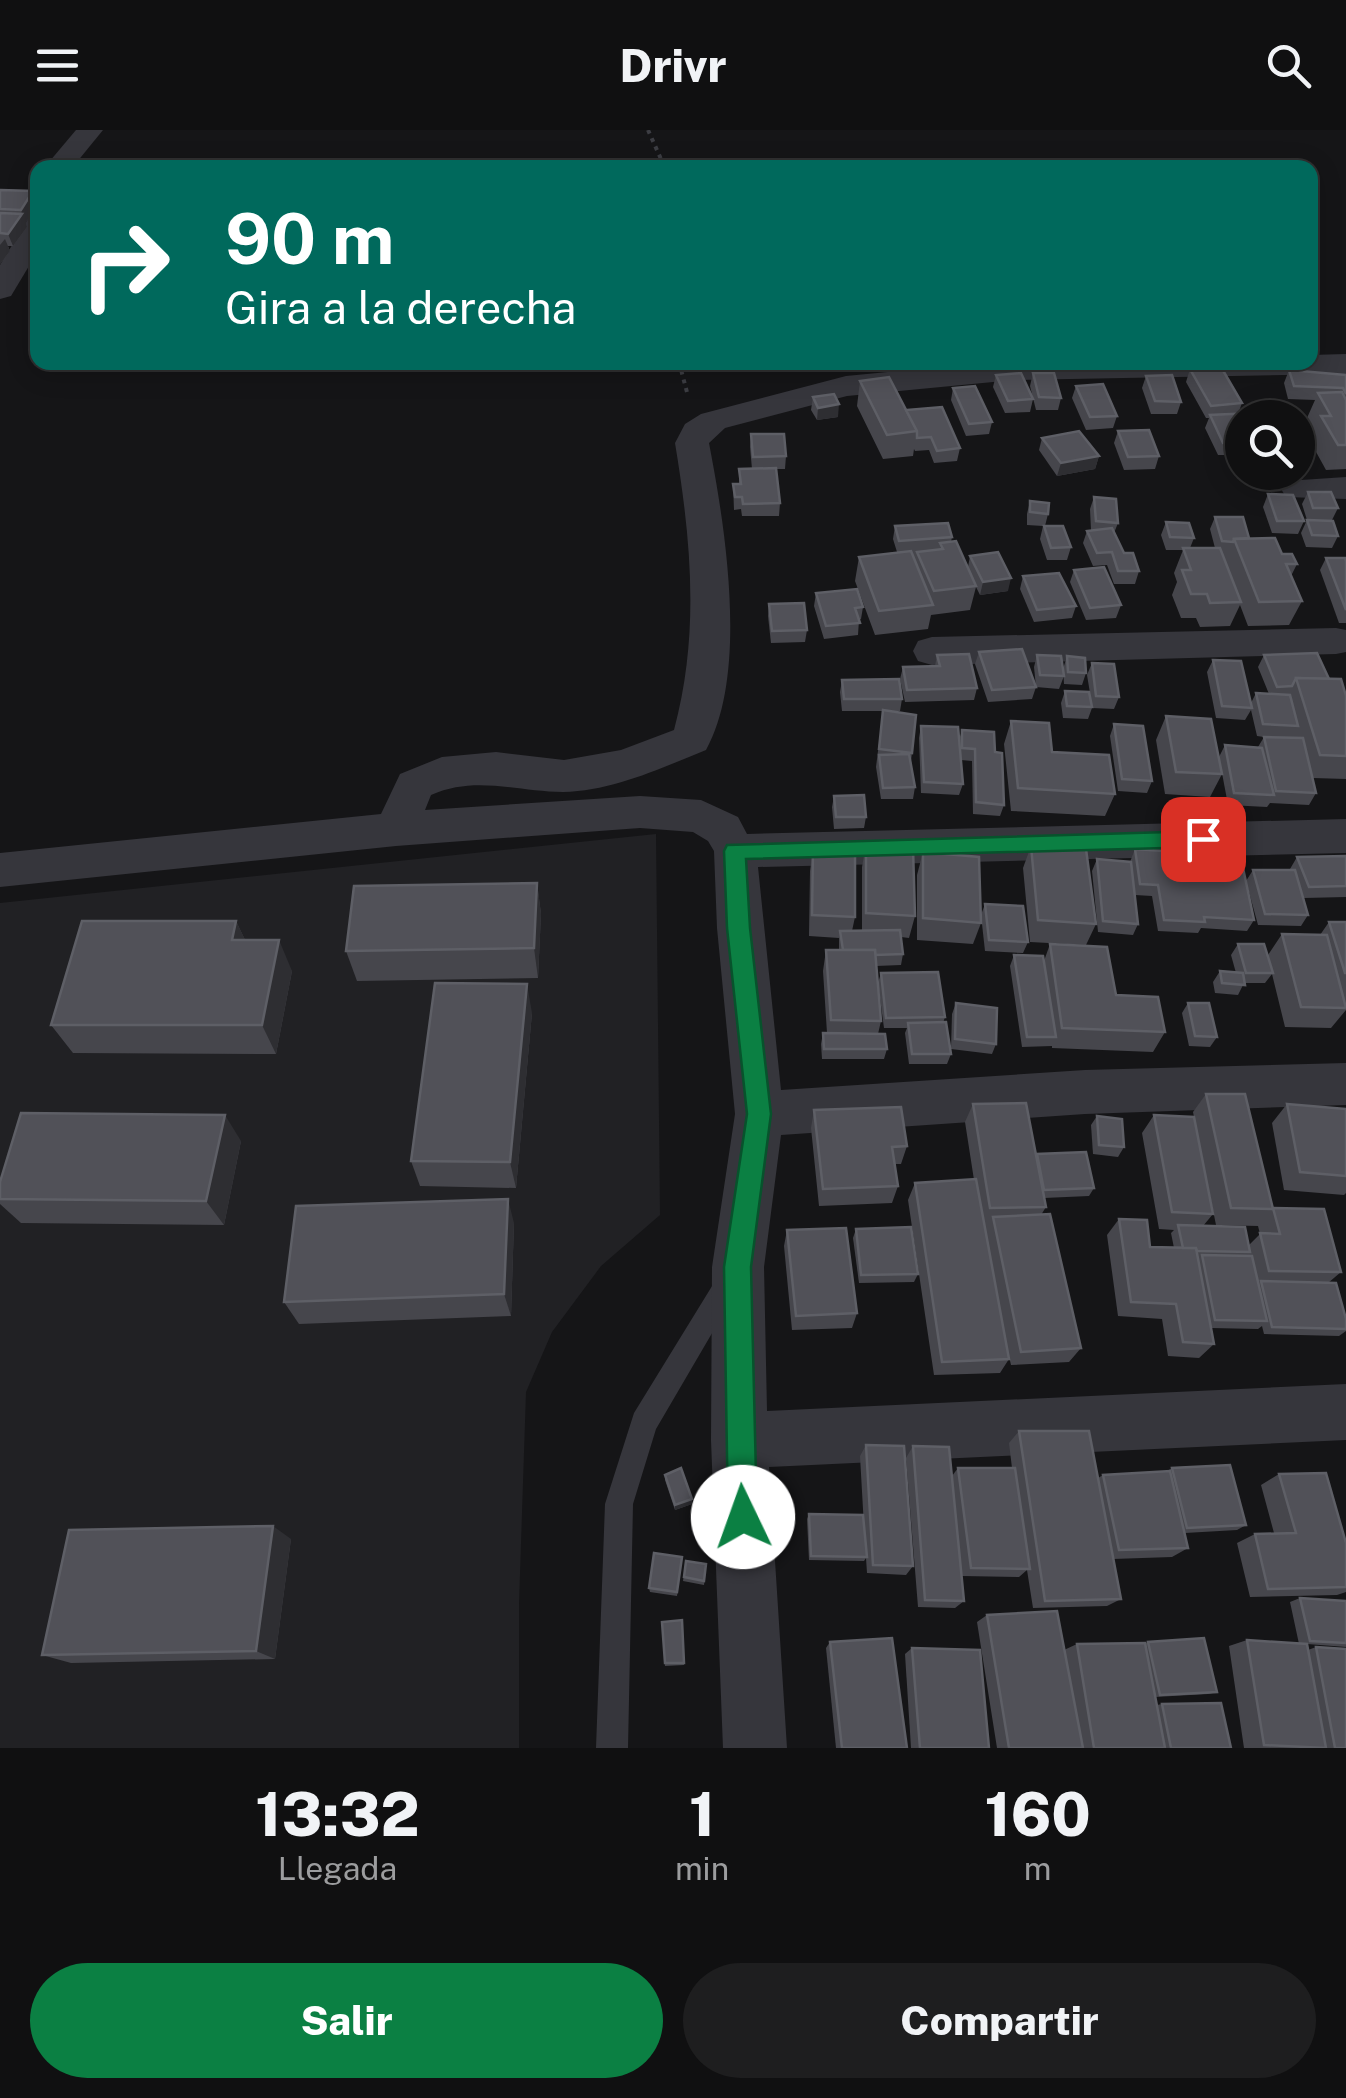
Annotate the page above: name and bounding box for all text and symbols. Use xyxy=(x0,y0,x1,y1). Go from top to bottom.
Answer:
icon: menu xyxy=(30,38,85,93)
icon: search xyxy=(1261,38,1316,93)
text: Drivr xyxy=(619,39,727,92)
text: 90 m xyxy=(225,197,395,280)
icon: right xyxy=(60,200,190,330)
text: Gira a la derecha xyxy=(225,281,576,334)
map controls xyxy=(1225,400,1315,490)
button: search xyxy=(1225,400,1315,490)
pin xyxy=(1161,797,1246,882)
icon: arrive xyxy=(1176,812,1231,867)
position arrow xyxy=(691,1465,795,1569)
text: 13:32 xyxy=(255,1779,420,1850)
text: 1 xyxy=(689,1779,715,1850)
text: 160 xyxy=(984,1779,1091,1850)
text: Llegada xyxy=(278,1850,397,1887)
text: min xyxy=(675,1850,729,1887)
text: m xyxy=(1024,1850,1051,1887)
button: Salir xyxy=(30,1963,663,2078)
button: Compartir xyxy=(683,1963,1316,2078)

